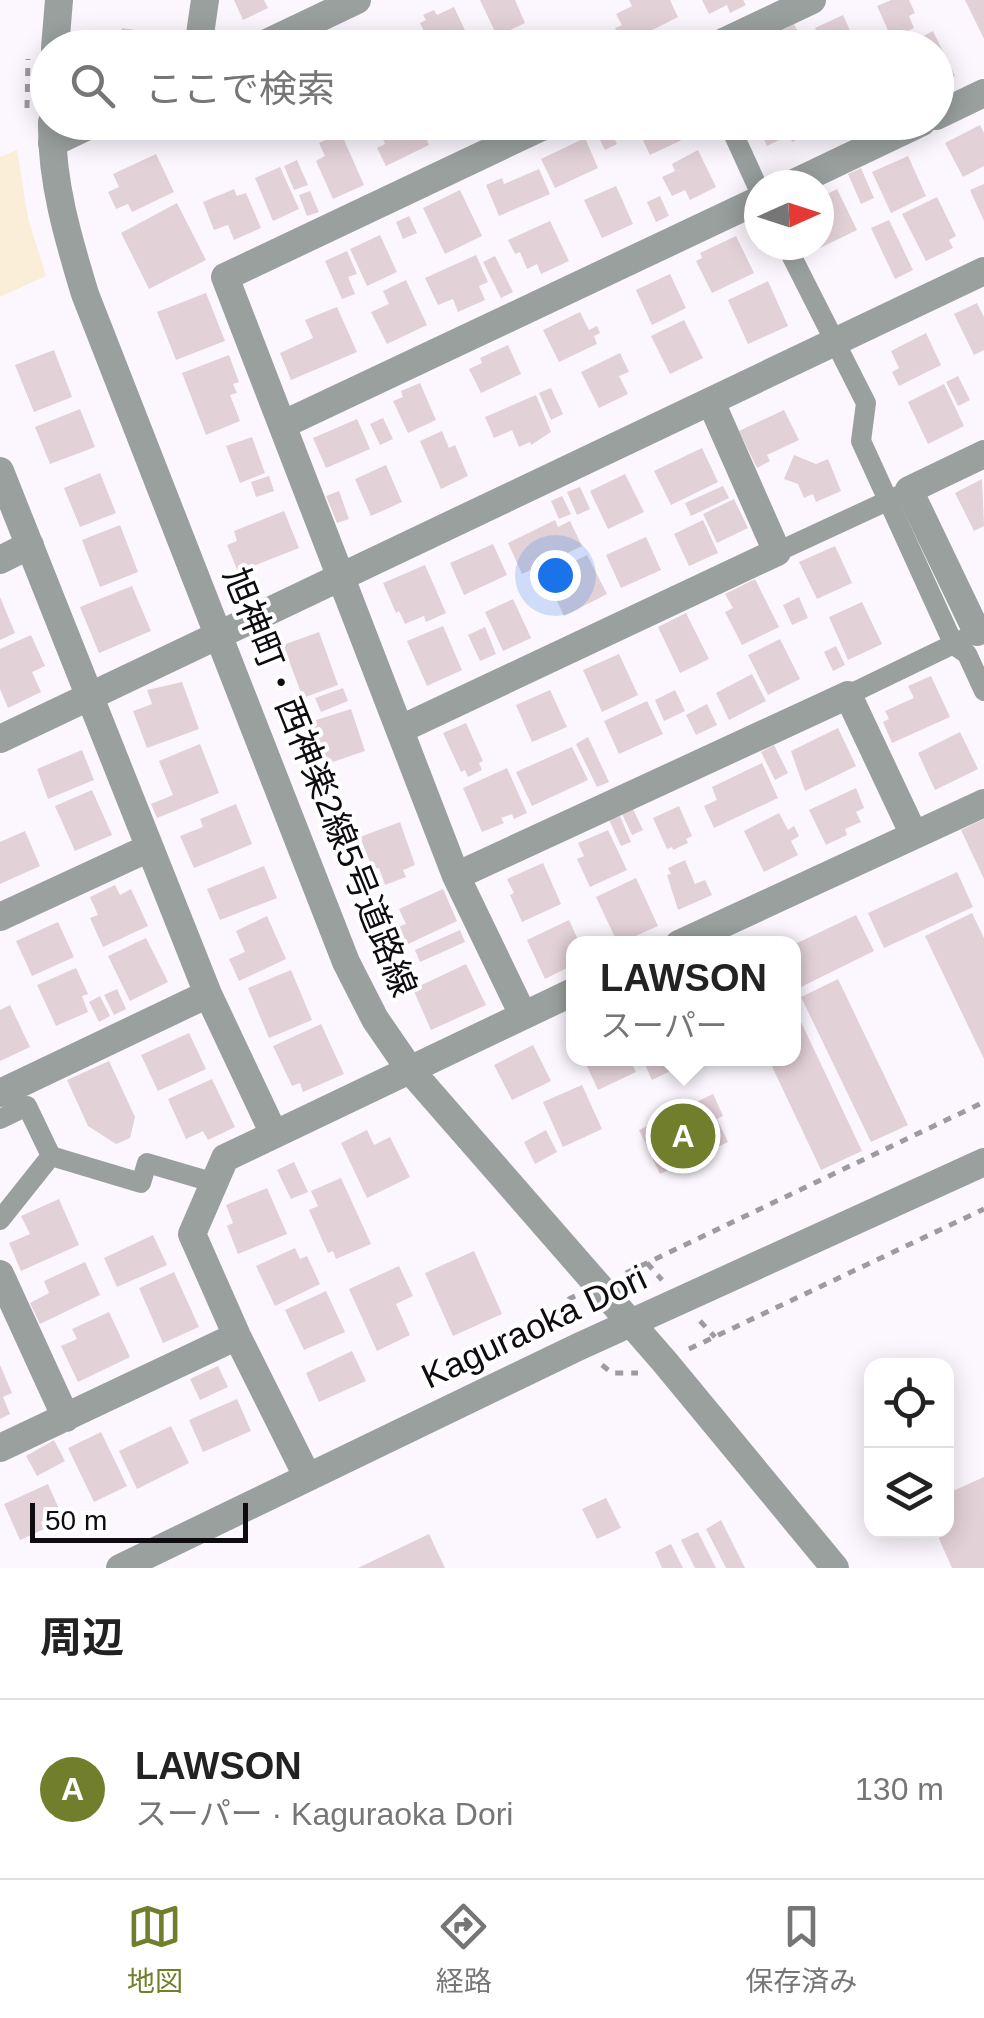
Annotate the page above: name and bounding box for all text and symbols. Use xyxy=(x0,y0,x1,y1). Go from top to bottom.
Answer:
search box xyxy=(30,30,954,140)
icon: search xyxy=(65,58,120,113)
text: ここで検索 xyxy=(145,68,335,110)
north arrow xyxy=(744,170,834,260)
your location xyxy=(530,550,581,601)
street label: 旭神町・西神楽2線5号道路線 xyxy=(216,562,425,1002)
popup xyxy=(566,936,801,1066)
text: LAWSON xyxy=(600,957,767,999)
text: スーパー xyxy=(600,1008,728,1044)
pin: A xyxy=(650,1098,716,1174)
street label: Kaguraoka Dori xyxy=(415,1257,652,1396)
map controls xyxy=(864,1358,954,1538)
button: locate xyxy=(864,1358,954,1448)
button: layers xyxy=(864,1448,954,1538)
scale bar xyxy=(30,1498,248,1542)
text: 50 m xyxy=(45,1505,107,1536)
text: 周辺 xyxy=(40,1614,124,1661)
text: LAWSON xyxy=(135,1745,302,1787)
text: A xyxy=(61,1771,84,1807)
text: 130 m xyxy=(855,1771,944,1807)
text: スーパー · Kaguraoka Dori xyxy=(135,1796,513,1832)
tab: 地図 xyxy=(127,1899,183,1999)
tab: 経路 xyxy=(436,1899,492,1999)
tab: 保存済み xyxy=(745,1899,857,1999)

